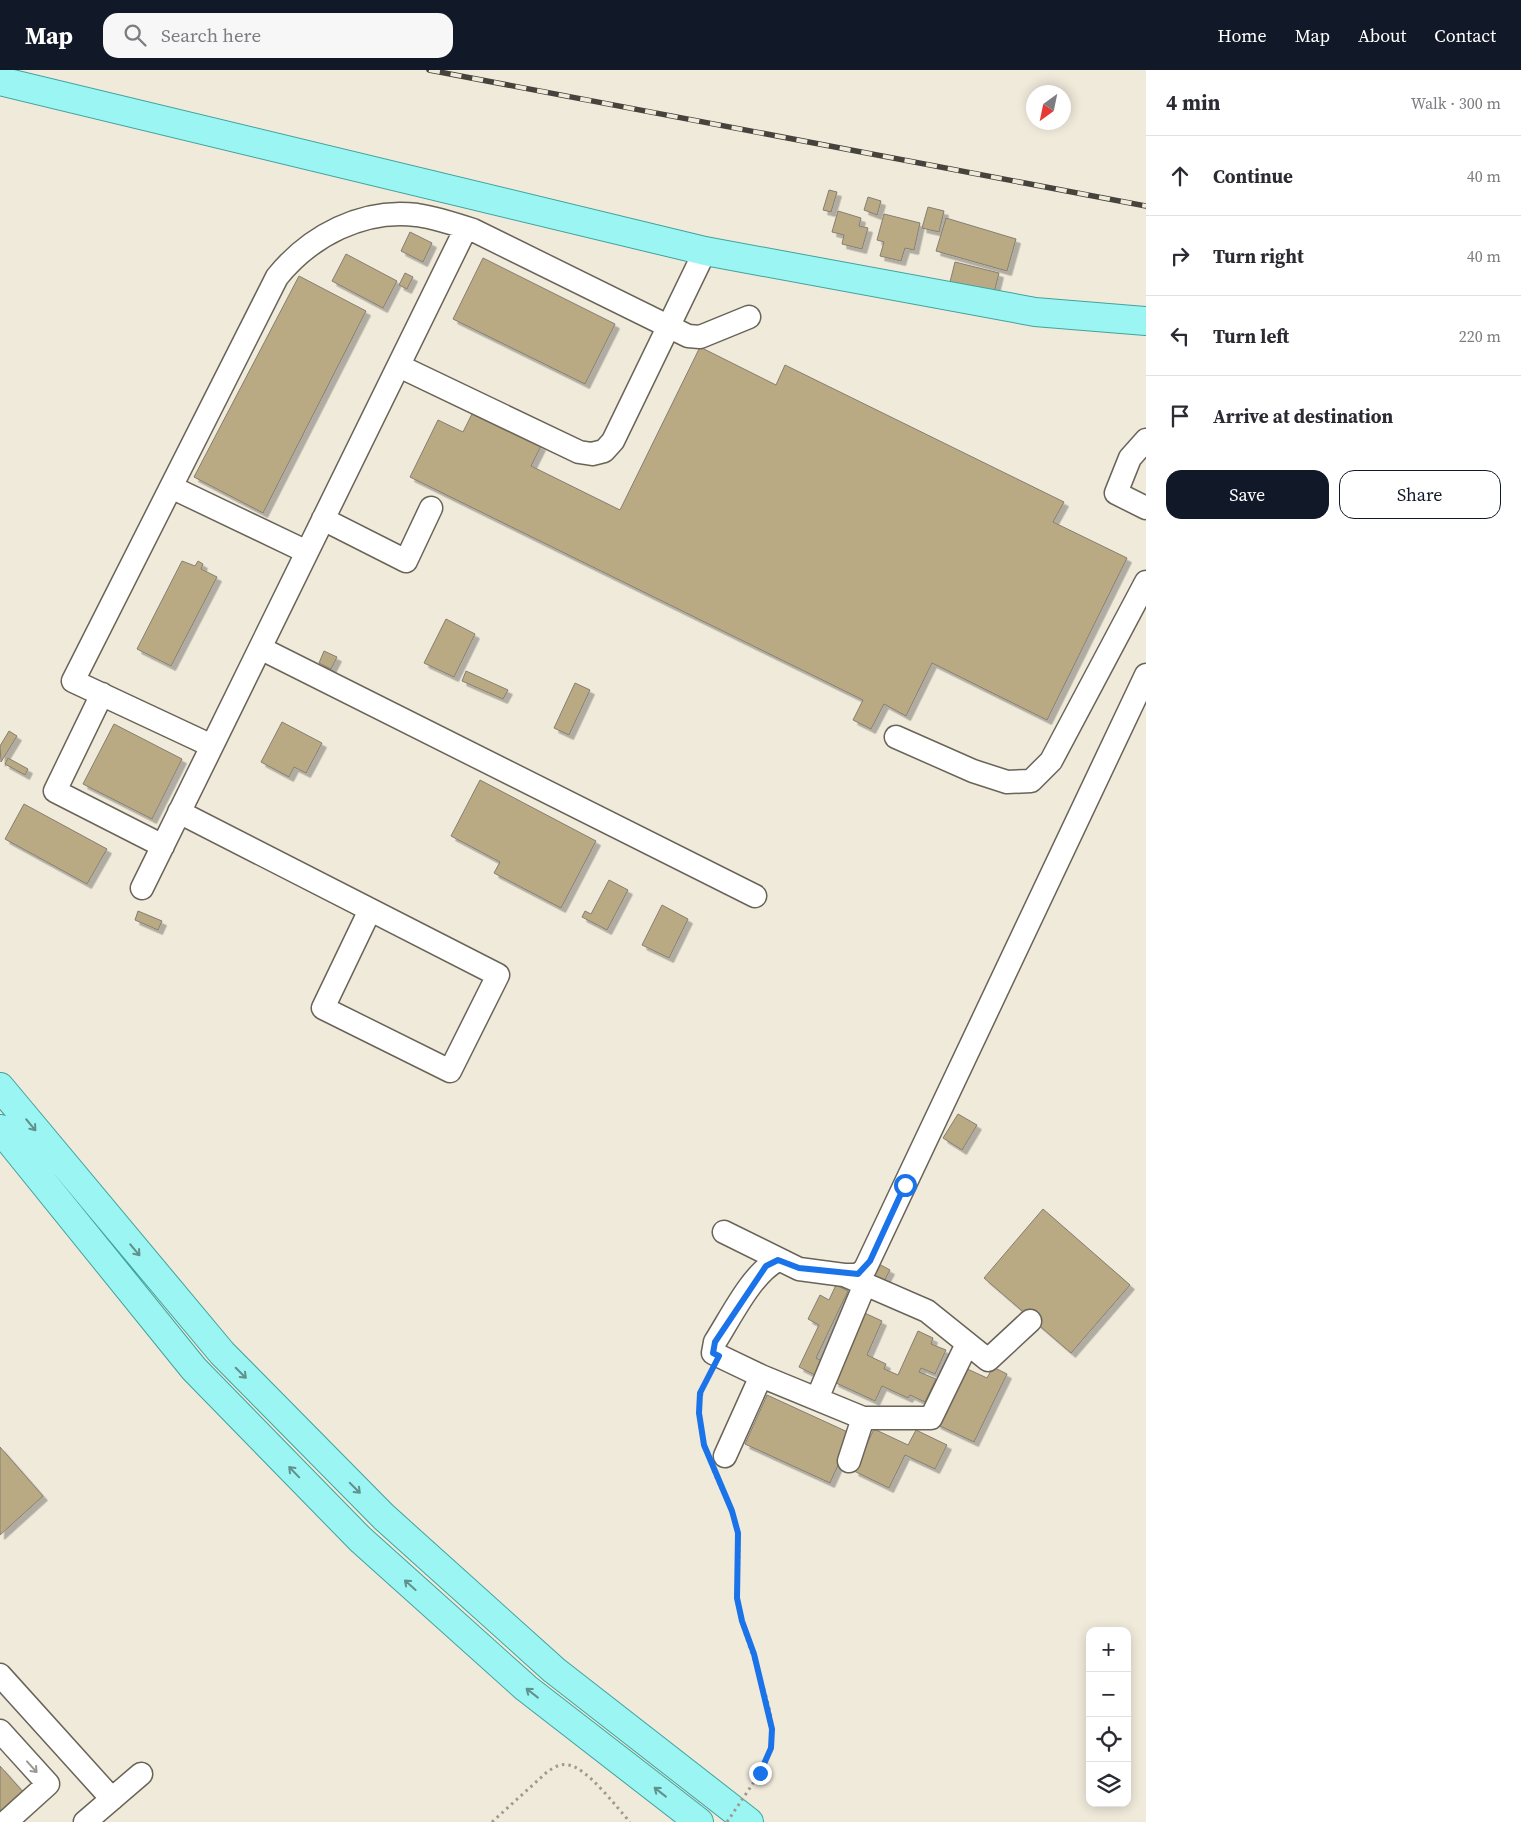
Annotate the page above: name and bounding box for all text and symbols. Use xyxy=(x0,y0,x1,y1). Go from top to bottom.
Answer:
search box xyxy=(103,13,453,58)
text: Map xyxy=(25,19,73,52)
icon: search xyxy=(121,21,149,49)
text: Search here xyxy=(161,22,261,48)
text: Home xyxy=(1218,23,1267,48)
text: Map xyxy=(1295,23,1330,48)
text: About xyxy=(1358,23,1406,48)
text: Contact xyxy=(1434,23,1496,48)
north arrow xyxy=(1026,85,1071,130)
text: 4 min xyxy=(1166,88,1221,117)
text: Walk · 300 m xyxy=(1411,92,1501,114)
icon: ahead xyxy=(1166,162,1194,190)
text: Continue xyxy=(1213,163,1293,189)
text: 40 m xyxy=(1467,165,1501,187)
icon: right xyxy=(1166,242,1194,270)
text: Turn right xyxy=(1213,243,1304,269)
text: 40 m xyxy=(1467,245,1501,267)
icon: left xyxy=(1166,322,1194,350)
text: Turn left xyxy=(1213,323,1289,349)
text: 220 m xyxy=(1459,325,1501,347)
icon: arrive xyxy=(1166,402,1194,430)
text: Arrive at destination xyxy=(1213,403,1393,429)
button: Save xyxy=(1166,470,1329,519)
button: Share xyxy=(1339,470,1501,519)
one-way arrow xyxy=(26,1118,37,1131)
route start xyxy=(894,1174,917,1197)
one-way arrow xyxy=(130,1243,141,1256)
one-way arrow xyxy=(235,1367,247,1379)
one-way arrow xyxy=(288,1466,300,1478)
one-way arrow xyxy=(349,1482,361,1495)
one-way arrow xyxy=(404,1579,417,1591)
map controls xyxy=(1086,1627,1131,1807)
button: + xyxy=(1086,1627,1131,1672)
button: − xyxy=(1086,1672,1131,1717)
one-way arrow xyxy=(526,1687,539,1698)
button: locate xyxy=(1086,1717,1131,1762)
one-way arrow xyxy=(27,1761,38,1774)
route end xyxy=(749,1762,772,1785)
button: layers xyxy=(1086,1762,1131,1807)
one-way arrow xyxy=(654,1787,667,1798)

